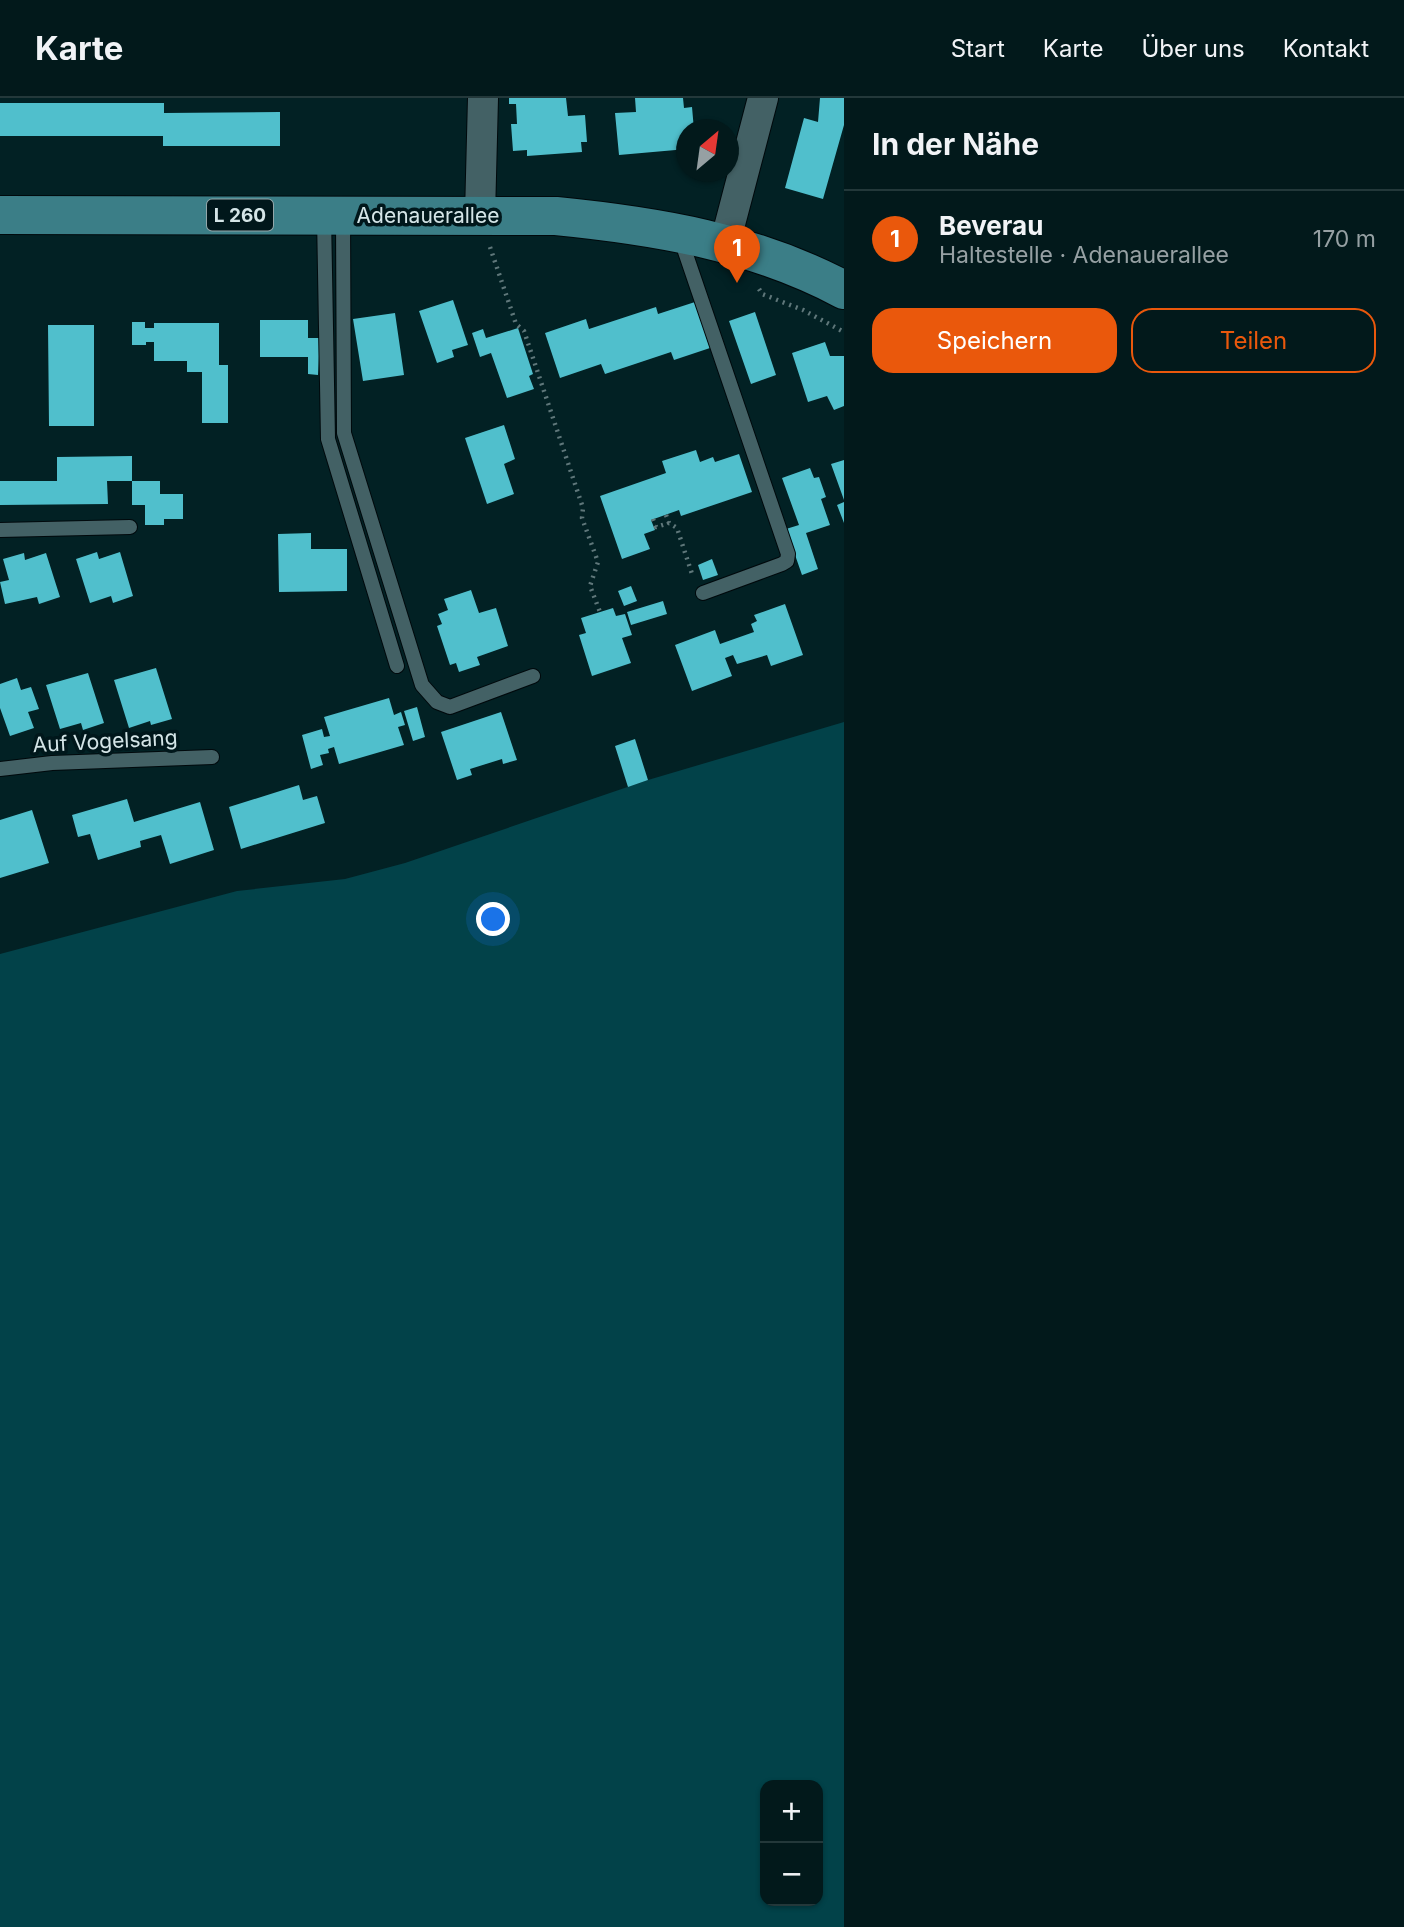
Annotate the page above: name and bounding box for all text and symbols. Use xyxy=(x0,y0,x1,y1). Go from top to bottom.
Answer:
text: Karte xyxy=(35,28,123,68)
text: Start xyxy=(951,34,1005,63)
text: Karte xyxy=(1043,34,1103,63)
text: Über uns xyxy=(1141,34,1245,63)
text: Kontakt xyxy=(1283,34,1369,63)
north arrow xyxy=(676,119,739,182)
text: In der Nähe xyxy=(872,126,1039,162)
road number: L 260 xyxy=(207,200,273,230)
street label: Adenauerallee xyxy=(357,203,499,228)
text: Beverau xyxy=(939,210,1043,241)
pin: 1 xyxy=(714,225,760,283)
text: 1 xyxy=(890,225,900,253)
text: 170 m xyxy=(1313,225,1376,253)
text: Haltestelle · Adenauerallee xyxy=(939,241,1229,269)
button: Speichern xyxy=(872,308,1117,373)
button: Teilen xyxy=(1131,308,1376,373)
street label: Auf Vogelsang xyxy=(32,725,178,757)
your location xyxy=(476,902,510,936)
map controls xyxy=(760,1780,823,1906)
button: + xyxy=(760,1780,823,1843)
button: − xyxy=(760,1843,823,1906)

